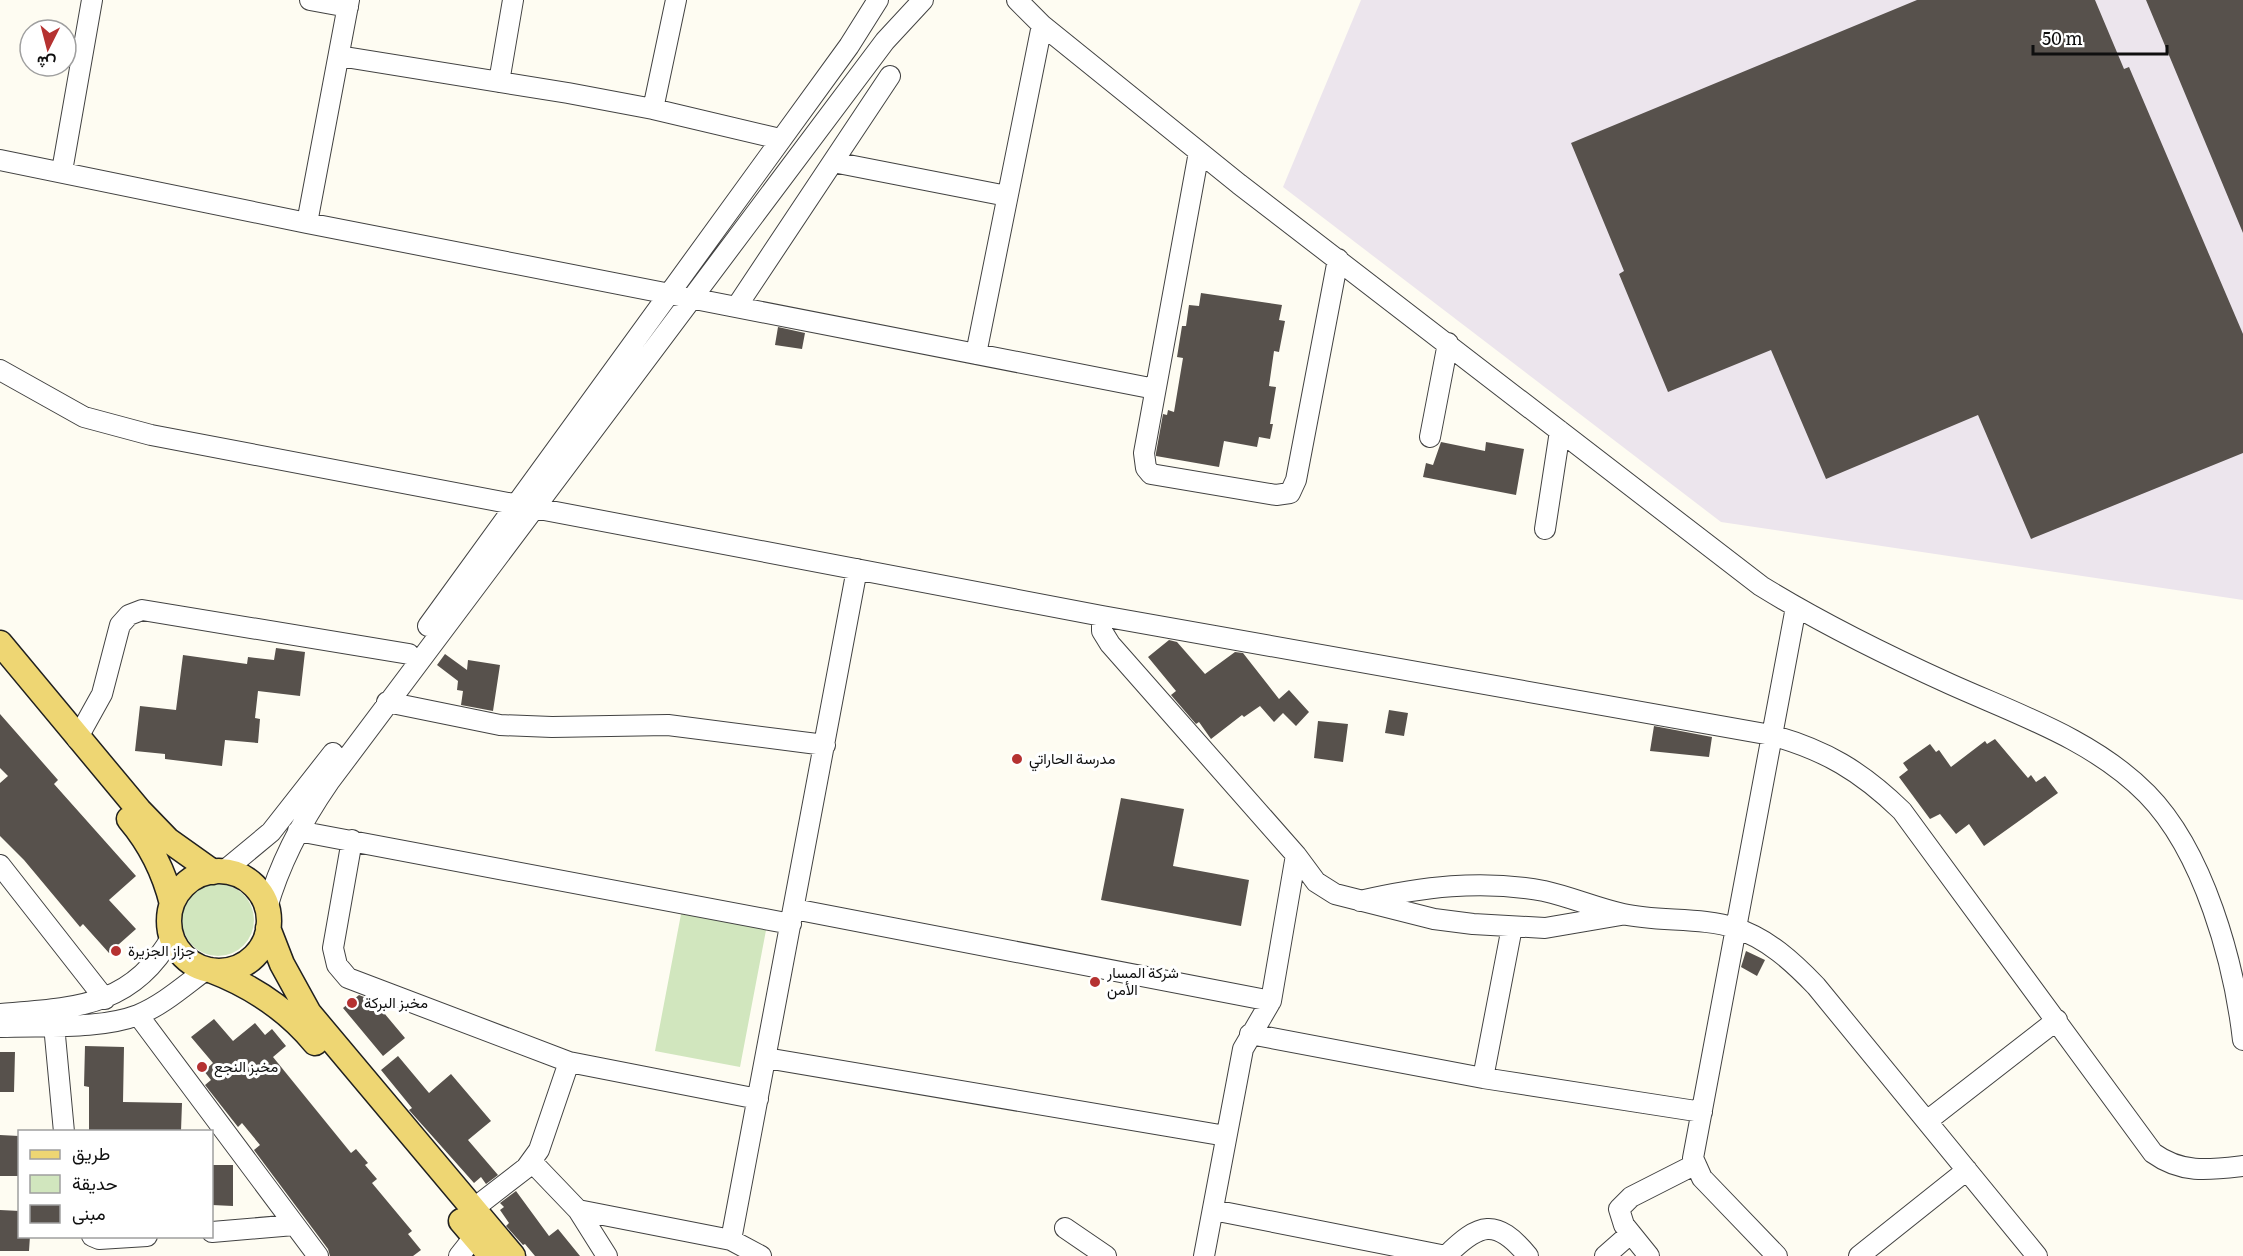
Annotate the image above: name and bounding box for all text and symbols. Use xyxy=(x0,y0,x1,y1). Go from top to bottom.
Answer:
north arrow xyxy=(18,18,78,78)
scale bar xyxy=(2033,18,2166,56)
text: 50 m xyxy=(2042,24,2083,51)
text: ش xyxy=(36,51,57,77)
place label: مدرسة الحاراتي xyxy=(1029,746,1115,772)
marker: مدرسة الحاراتي xyxy=(1010,752,1024,766)
place label: جزاز الجزيرة xyxy=(128,938,195,961)
marker: جزاز الجزيرة xyxy=(109,944,123,958)
place label: شركة المسار الأمن xyxy=(1106,960,1179,1000)
marker: شركة المسار الأمن xyxy=(1088,975,1102,989)
place label: مخبز البركة xyxy=(364,990,428,1013)
marker: مخبز البركة xyxy=(345,996,359,1010)
place label: مخبز النجع xyxy=(214,1054,278,1078)
marker: مخبز النجع xyxy=(195,1060,209,1074)
legend xyxy=(18,1130,213,1238)
text: طريق xyxy=(72,1139,110,1166)
text: حديقة xyxy=(72,1169,118,1196)
text: مبنى xyxy=(72,1199,106,1226)

